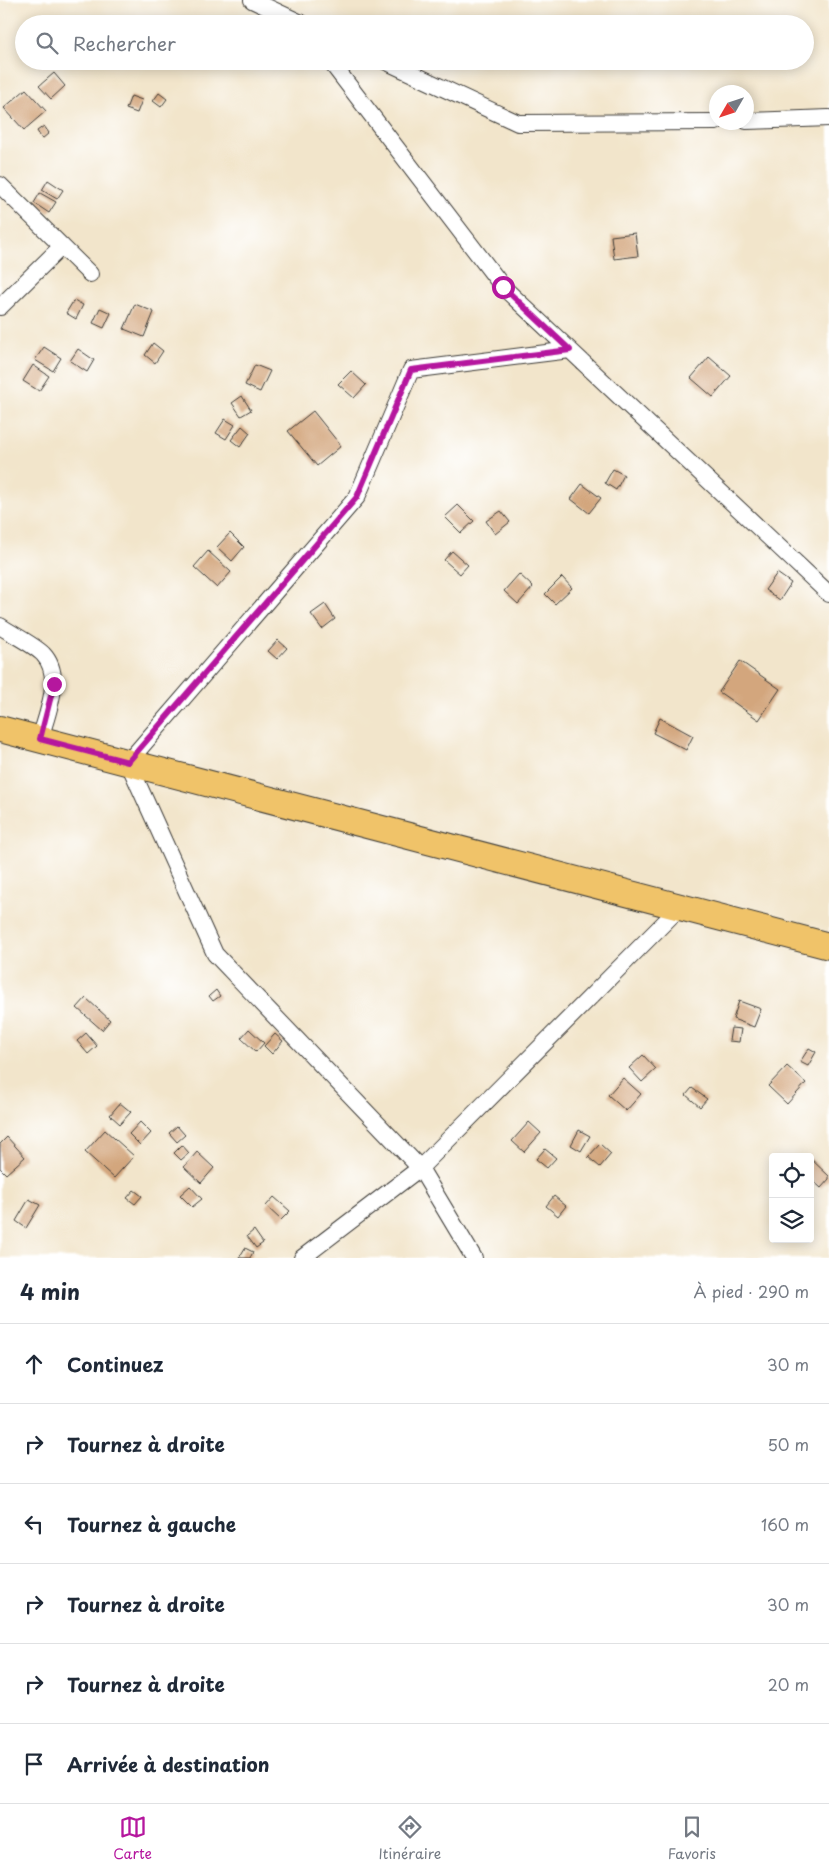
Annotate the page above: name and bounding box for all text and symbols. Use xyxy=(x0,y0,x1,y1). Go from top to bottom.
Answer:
search box xyxy=(15,15,814,70)
icon: search xyxy=(33,29,61,57)
text: Rechercher xyxy=(73,29,176,57)
north arrow xyxy=(709,85,754,130)
route start xyxy=(492,276,515,299)
route end xyxy=(43,673,66,696)
map controls xyxy=(769,1153,814,1243)
button: locate xyxy=(769,1153,814,1198)
button: layers xyxy=(769,1198,814,1243)
text: 4 min xyxy=(20,1275,80,1307)
text: À pied · 290 m xyxy=(693,1279,809,1303)
icon: ahead xyxy=(20,1350,48,1378)
text: Continuez xyxy=(67,1350,164,1378)
text: 30 m xyxy=(767,1352,809,1376)
icon: right xyxy=(20,1430,48,1458)
text: Tournez à droite xyxy=(67,1430,225,1458)
text: 50 m xyxy=(768,1432,809,1456)
icon: left xyxy=(20,1510,48,1538)
text: Tournez à gauche xyxy=(67,1510,236,1538)
text: 160 m xyxy=(761,1512,809,1536)
icon: right xyxy=(20,1590,48,1618)
text: Tournez à droite xyxy=(67,1590,225,1618)
text: 30 m xyxy=(767,1592,809,1616)
icon: right xyxy=(20,1670,48,1698)
text: Tournez à droite xyxy=(67,1670,225,1698)
text: 20 m xyxy=(768,1672,809,1696)
icon: arrive xyxy=(20,1750,48,1778)
text: Arrivée à destination xyxy=(67,1750,270,1778)
tab: Carte xyxy=(113,1813,152,1864)
tab: Itinéraire xyxy=(378,1813,441,1864)
tab: Favoris xyxy=(668,1813,716,1864)

